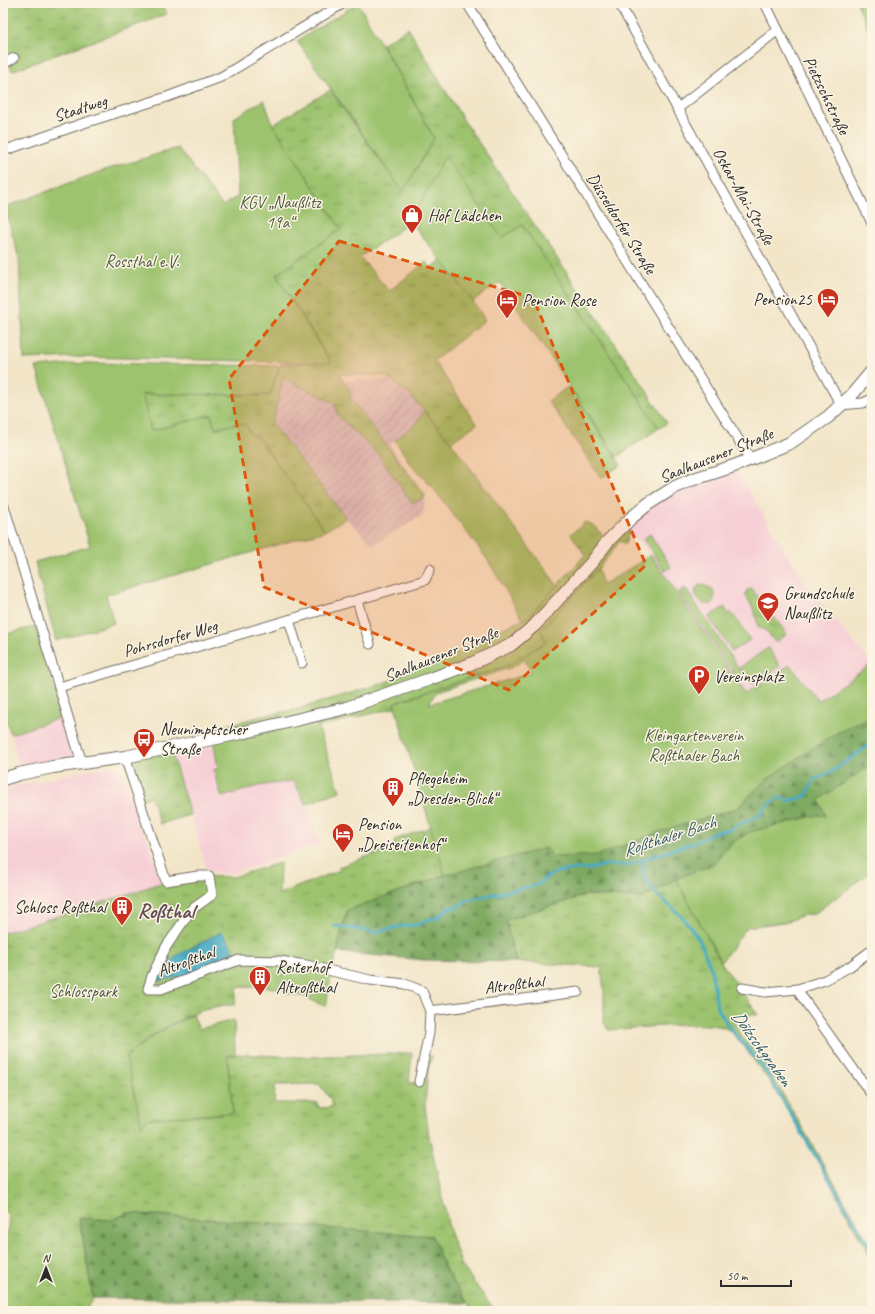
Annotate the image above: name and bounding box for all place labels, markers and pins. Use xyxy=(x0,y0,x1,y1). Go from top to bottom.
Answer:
shop icon: Hof Lädchen xyxy=(399,202,425,235)
place label: Hof Lädchen xyxy=(428,205,502,226)
hotel icon: Pension25 xyxy=(815,286,841,319)
hotel icon: Pension Rose xyxy=(494,287,520,320)
place label: Pension25 xyxy=(753,289,813,310)
place label: Pension Rose xyxy=(522,290,597,311)
place label: Grundschule Naußlitz xyxy=(784,583,855,624)
school or university icon: Grundschule Naußlitz xyxy=(755,590,781,623)
parking icon: Vereinsplatz xyxy=(686,663,712,696)
place label: Vereinsplatz xyxy=(714,666,785,687)
place label: Neunimptscher Straße xyxy=(160,719,249,760)
bus stop icon: Neunimptscher Straße xyxy=(131,726,157,759)
place label: Pflegeheim „Dresden-Blick“ xyxy=(408,768,501,809)
building icon: Pflegeheim „Dresden-Blick“ xyxy=(380,775,406,808)
place label: Pension „Dreiseitenhof“ xyxy=(358,814,447,855)
hotel icon: Pension „Dreiseitenhof“ xyxy=(330,821,356,854)
building icon: Schloss Roßthal xyxy=(109,894,135,927)
place label: Schloss Roßthal xyxy=(14,897,109,918)
place label: Reiterhof Altroßthal xyxy=(276,957,339,998)
building icon: Reiterhof Altroßthal xyxy=(247,964,273,997)

